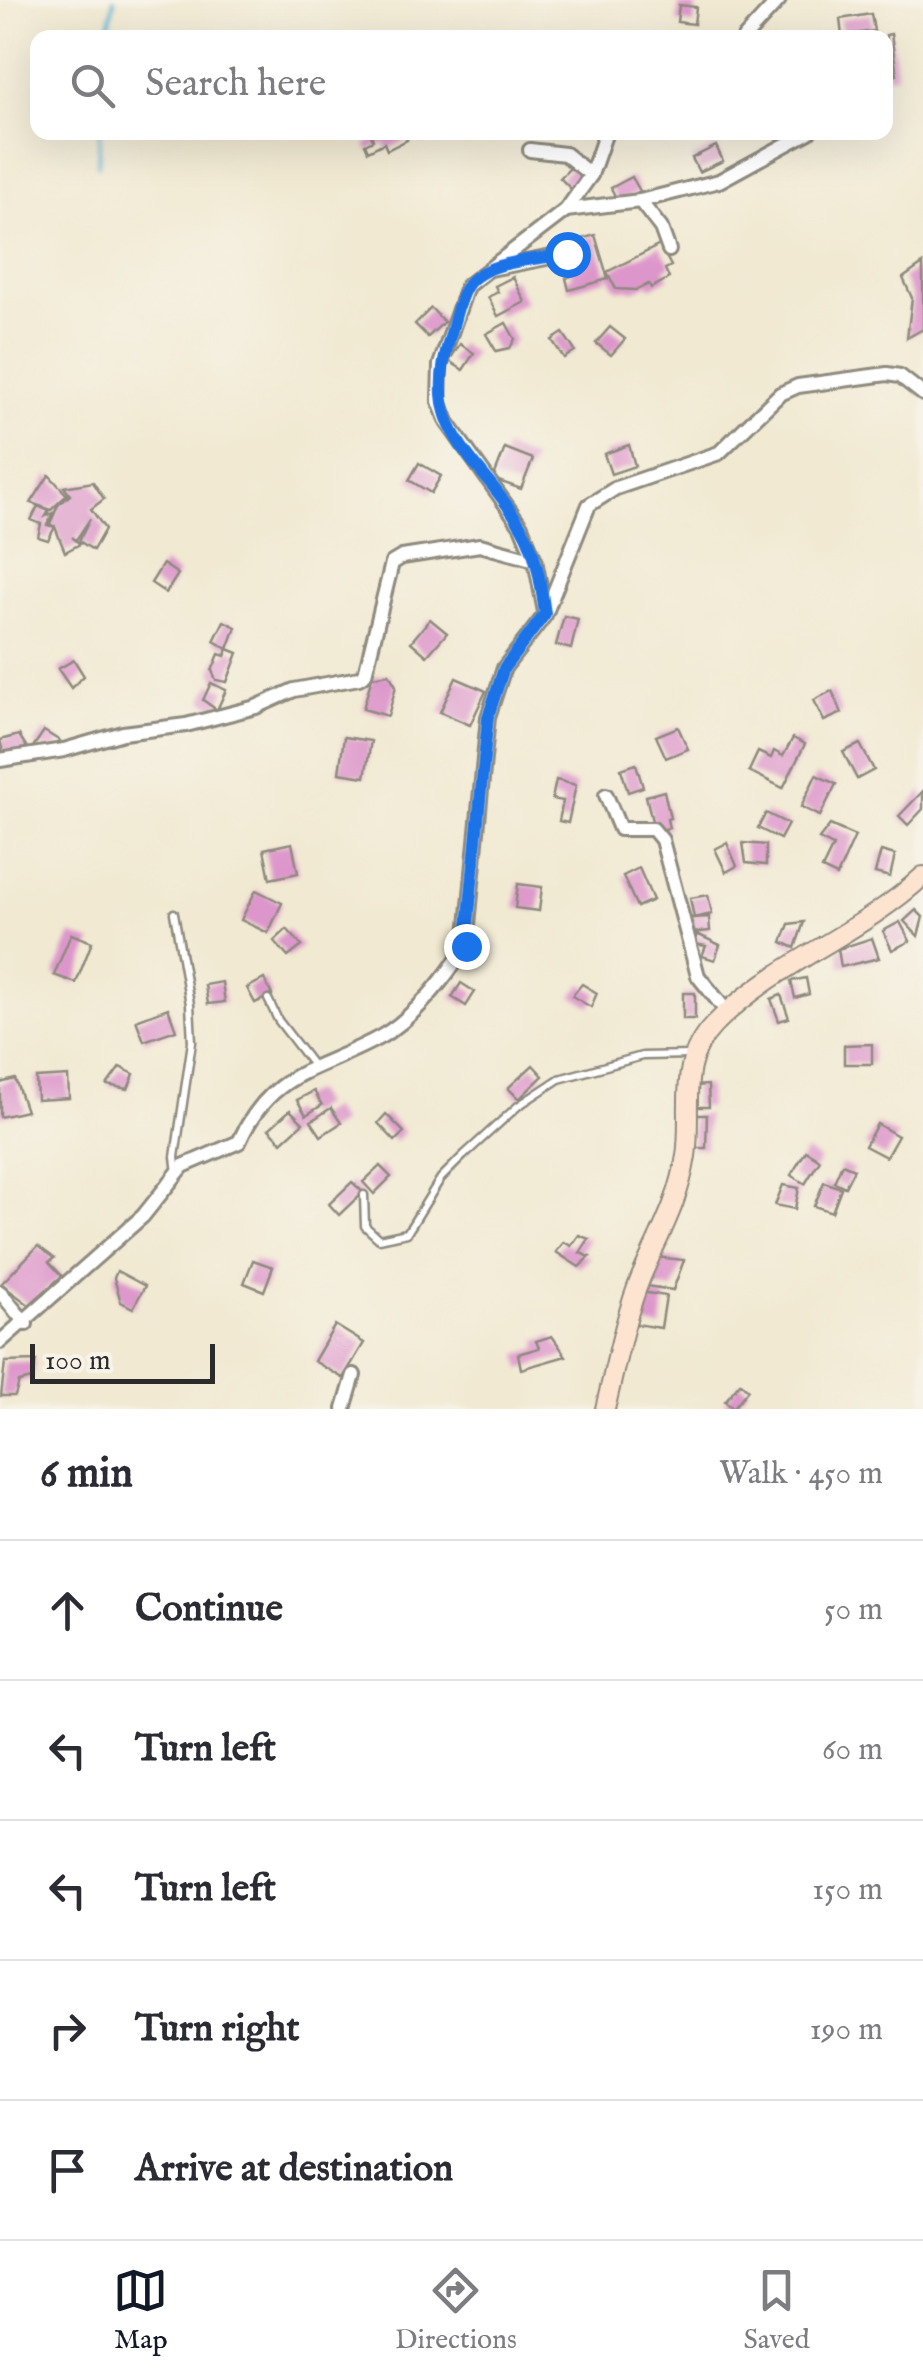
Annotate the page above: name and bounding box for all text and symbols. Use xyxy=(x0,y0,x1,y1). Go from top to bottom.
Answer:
search box xyxy=(30,30,893,140)
icon: search xyxy=(65,58,120,113)
text: Search here xyxy=(145,61,326,109)
route start xyxy=(545,232,591,278)
route end xyxy=(444,924,490,970)
scale bar xyxy=(30,1339,215,1384)
text: 100 m xyxy=(45,1344,111,1379)
text: 6 min xyxy=(40,1448,133,1501)
text: Walk · 450 m xyxy=(719,1454,883,1495)
icon: ahead xyxy=(40,1583,95,1638)
text: Continue xyxy=(135,1586,283,1634)
text: 50 m xyxy=(824,1590,883,1631)
icon: left xyxy=(40,1723,95,1778)
text: Turn left xyxy=(135,1726,276,1774)
text: 60 m xyxy=(822,1730,883,1771)
icon: left xyxy=(40,1863,95,1918)
text: Turn left xyxy=(135,1866,276,1914)
text: 150 m xyxy=(812,1870,883,1911)
icon: right xyxy=(40,2003,95,2058)
text: Turn right xyxy=(135,2006,299,2054)
text: 190 m xyxy=(810,2010,883,2051)
icon: arrive xyxy=(40,2143,95,2198)
text: Arrive at destination xyxy=(135,2146,453,2194)
tab: Map xyxy=(113,2263,168,2358)
tab: Directions xyxy=(395,2263,517,2358)
tab: Saved xyxy=(743,2263,810,2358)

